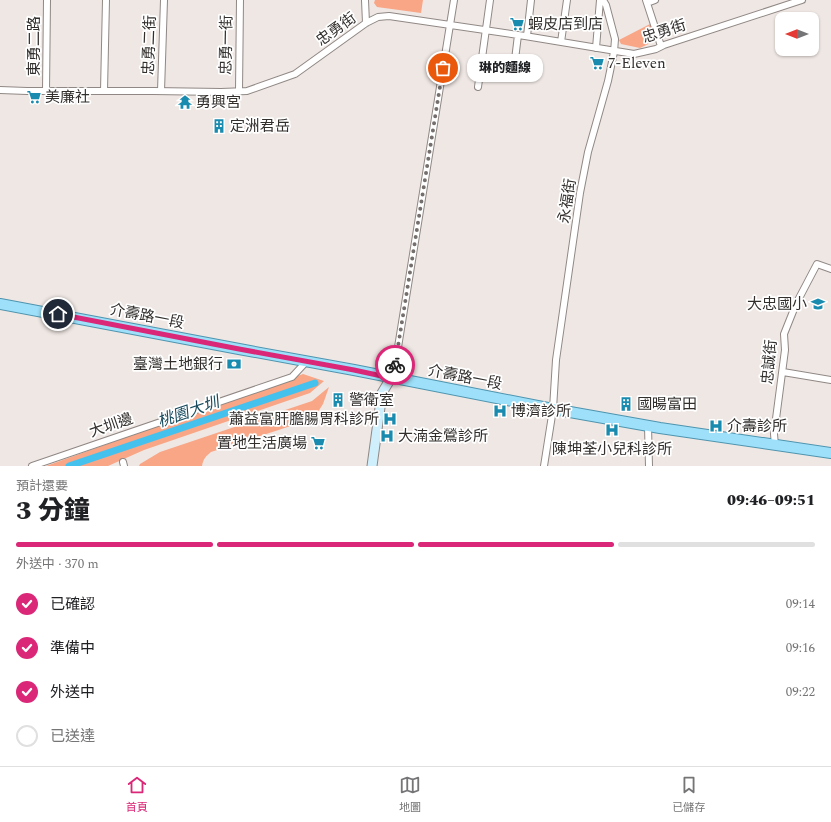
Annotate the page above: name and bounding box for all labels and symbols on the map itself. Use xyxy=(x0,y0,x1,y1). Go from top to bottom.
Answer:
street label: 忠勇街 xyxy=(311,7,361,52)
north arrow xyxy=(775,12,819,56)
place label: 蝦皮店到店 xyxy=(528,13,603,36)
street label: 忠勇街 xyxy=(639,14,689,49)
street label: 忠勇二街 xyxy=(137,15,162,75)
street label: 忠勇一街 xyxy=(214,15,239,75)
street label: 東勇二路 xyxy=(23,16,46,76)
supermarket icon: 蝦皮店到店 xyxy=(509,16,525,32)
pin xyxy=(426,51,460,85)
place label: 7-Eleven xyxy=(608,52,666,75)
callout: 琳的麵線 xyxy=(467,54,543,82)
supermarket icon: 7-Eleven xyxy=(589,55,605,71)
place label: 美廉社 xyxy=(45,86,90,109)
supermarket icon: 美廉社 xyxy=(26,89,42,105)
place label: 勇興宮 xyxy=(196,91,241,114)
temple icon: 勇興宮 xyxy=(177,94,193,110)
place label: 定洲君岳 xyxy=(230,115,290,138)
building icon: 定洲君岳 xyxy=(211,118,227,134)
street label: 永福街 xyxy=(553,177,582,225)
place label: 大忠國小 xyxy=(747,293,807,316)
school or university icon: 大忠國小 xyxy=(810,296,826,312)
pin xyxy=(41,297,75,331)
street label: 介壽路一段 xyxy=(108,298,186,335)
street label: 忠誠街 xyxy=(756,339,783,385)
courier xyxy=(375,345,415,385)
place label: 臺灣土地銀行 xyxy=(133,353,223,376)
bank icon: 臺灣土地銀行 xyxy=(226,356,242,372)
street label: 介壽路一段 xyxy=(426,359,504,396)
place label: 警衛室 xyxy=(349,389,394,412)
water label: 桃園大圳 xyxy=(154,390,224,434)
building icon: 警衛室 xyxy=(330,392,346,408)
place label: 國暘富田 xyxy=(637,393,697,416)
building icon: 國暘富田 xyxy=(618,396,634,412)
place label: 博濟診所 xyxy=(511,400,571,423)
hospital icon: 博濟診所 xyxy=(492,403,508,419)
street label: 大圳邊 xyxy=(86,407,136,444)
place label: 蕭益富肝膽腸胃科診所 xyxy=(229,408,379,431)
hospital icon: 蕭益富肝膽腸胃科診所 xyxy=(382,411,398,427)
place label: 介壽診所 xyxy=(727,415,787,438)
hospital icon: 介壽診所 xyxy=(708,418,724,434)
hospital icon: 陳坤荃小兒科診所 xyxy=(604,422,620,438)
place label: 大湳金鶯診所 xyxy=(398,425,488,448)
hospital icon: 大湳金鶯診所 xyxy=(379,428,395,444)
place label: 置地生活廣場 xyxy=(217,432,307,455)
supermarket icon: 置地生活廣場 xyxy=(310,435,326,451)
place label: 陳坤荃小兒科診所 xyxy=(552,438,672,461)

